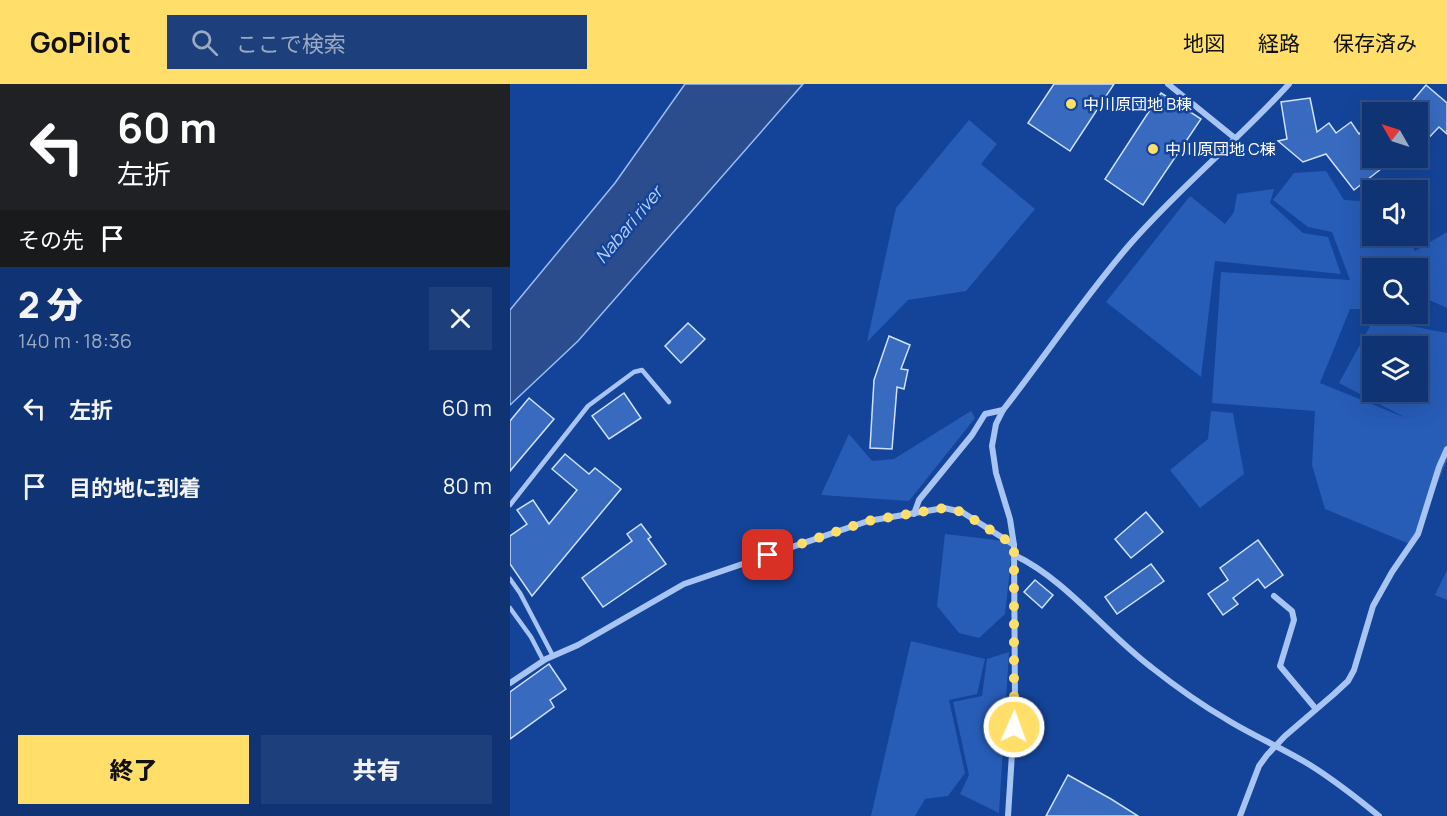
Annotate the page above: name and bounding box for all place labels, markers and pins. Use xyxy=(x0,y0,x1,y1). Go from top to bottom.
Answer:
place label: 中川原団地 B棟 xyxy=(1083,93,1192,115)
marker: 中川原団地 B棟 xyxy=(1064,97,1078,111)
place label: 中川原団地 C棟 xyxy=(1165,138,1276,160)
marker: 中川原団地 C棟 xyxy=(1146,142,1160,156)
pin xyxy=(742,529,793,580)

